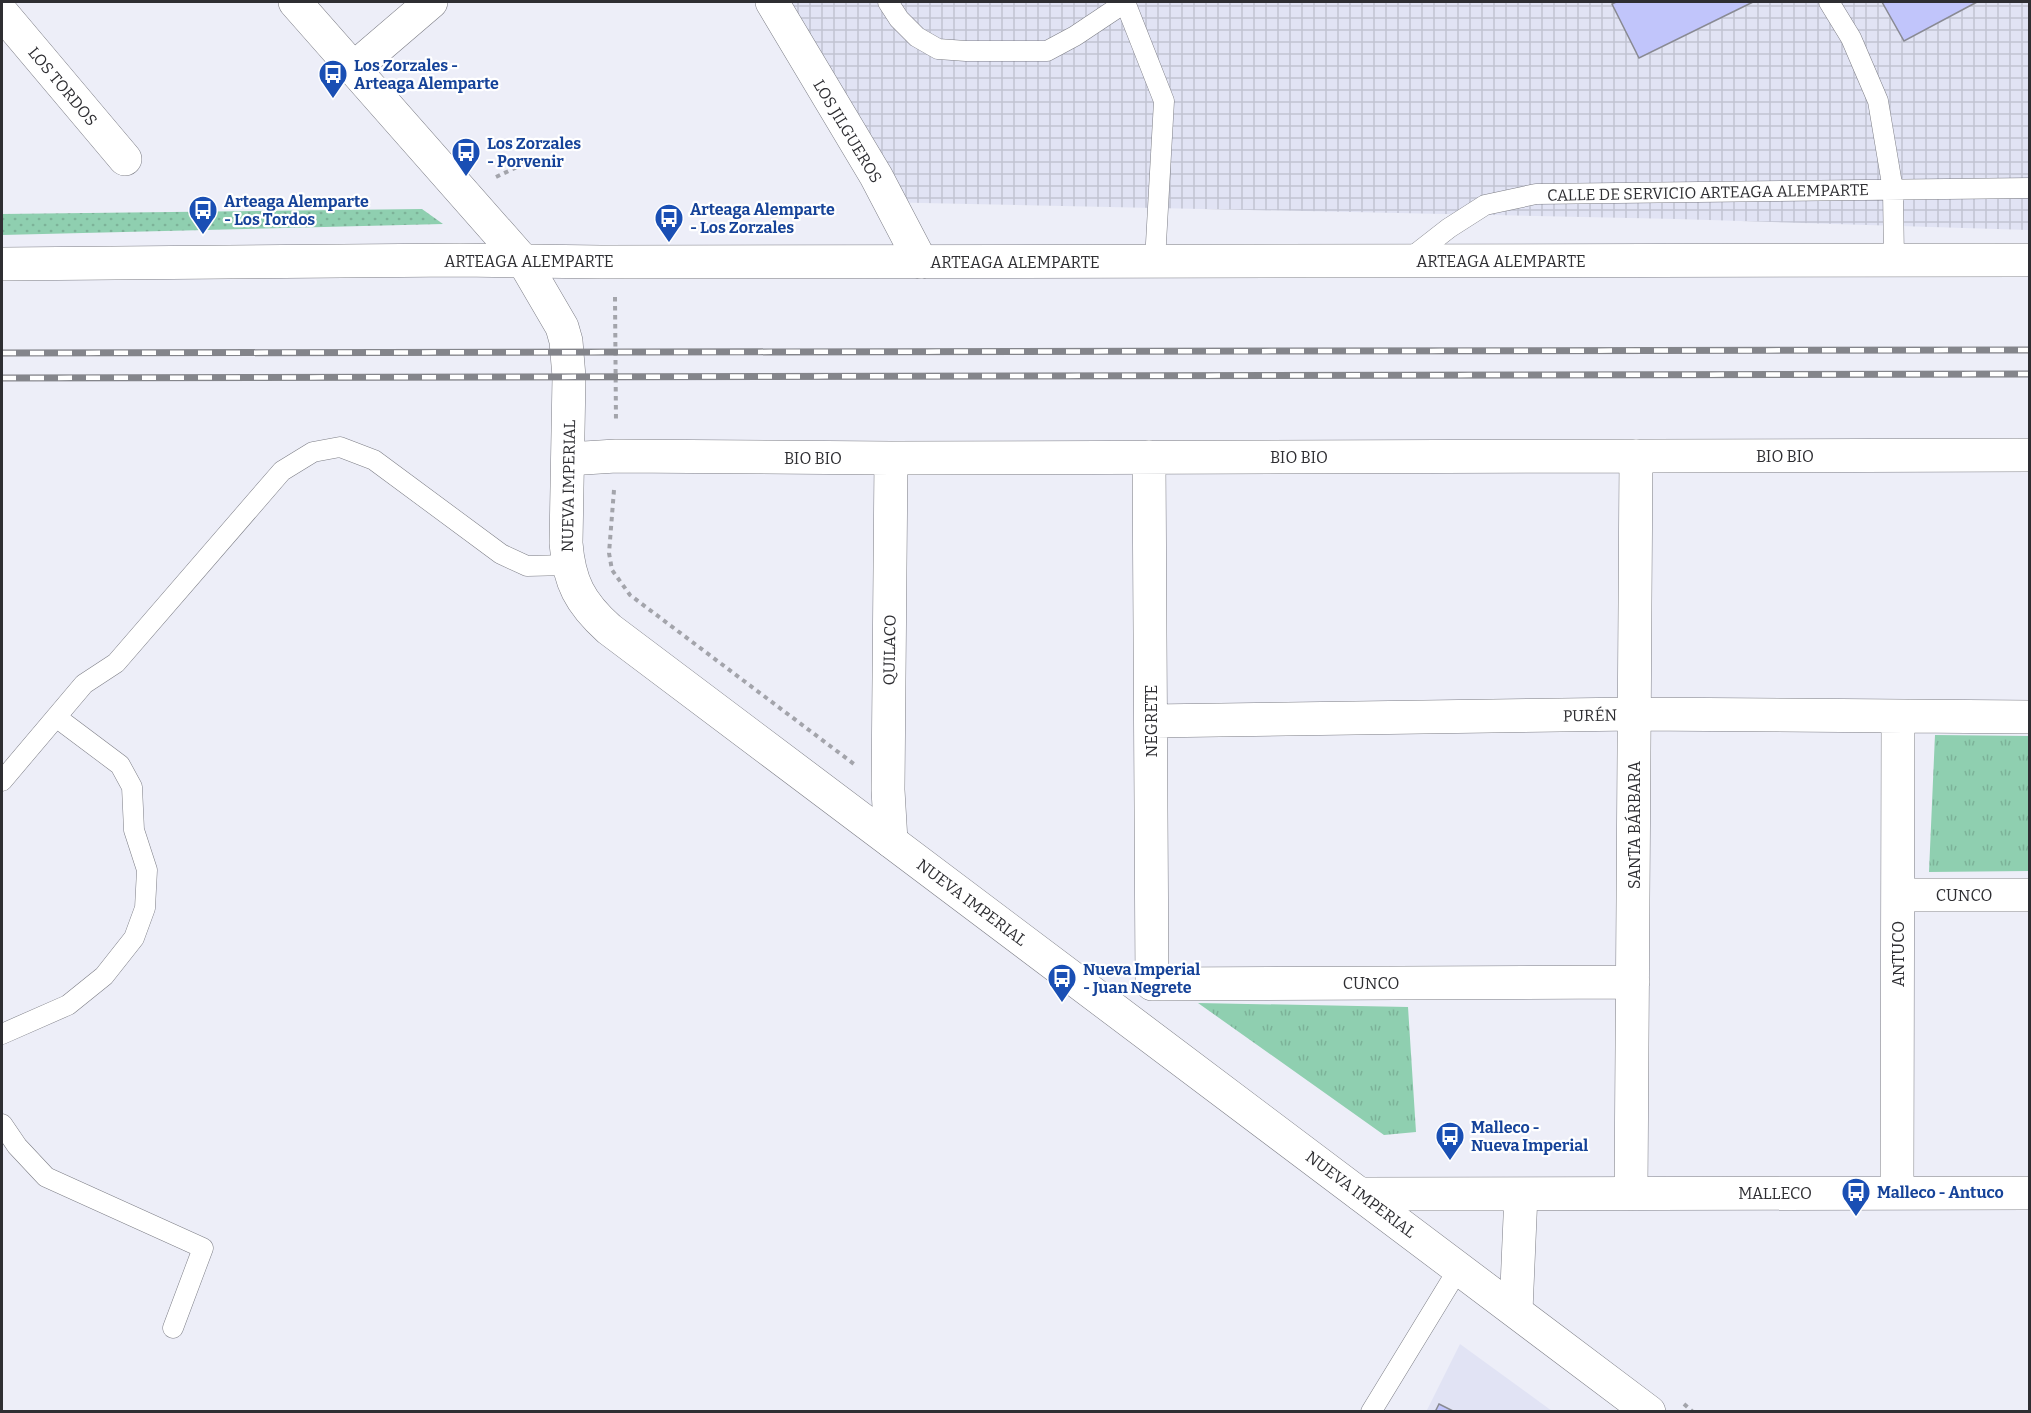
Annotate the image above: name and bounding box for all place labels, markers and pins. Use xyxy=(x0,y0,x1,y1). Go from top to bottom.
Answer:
place label: Los Zorzales - Arteaga Alemparte xyxy=(354,56,499,93)
bus stop icon: Los Zorzales - Arteaga Alemparte xyxy=(317,58,349,100)
place label: Los Zorzales - Porvenir xyxy=(487,134,581,171)
bus stop icon: Los Zorzales - Porvenir xyxy=(450,136,482,178)
place label: Arteaga Alemparte - Los Tordos xyxy=(224,192,369,229)
bus stop icon: Arteaga Alemparte - Los Tordos xyxy=(187,194,219,236)
place label: Arteaga Alemparte - Los Zorzales xyxy=(690,200,835,237)
bus stop icon: Arteaga Alemparte - Los Zorzales xyxy=(653,202,685,244)
place label: Nueva Imperial - Juan Negrete xyxy=(1083,960,1200,997)
bus stop icon: Nueva Imperial - Juan Negrete xyxy=(1046,962,1078,1004)
place label: Malleco - Nueva Imperial xyxy=(1471,1118,1588,1155)
bus stop icon: Malleco - Nueva Imperial xyxy=(1434,1120,1466,1162)
bus stop icon: Malleco - Antuco xyxy=(1840,1176,1872,1218)
place label: Malleco - Antuco xyxy=(1877,1183,2004,1202)

